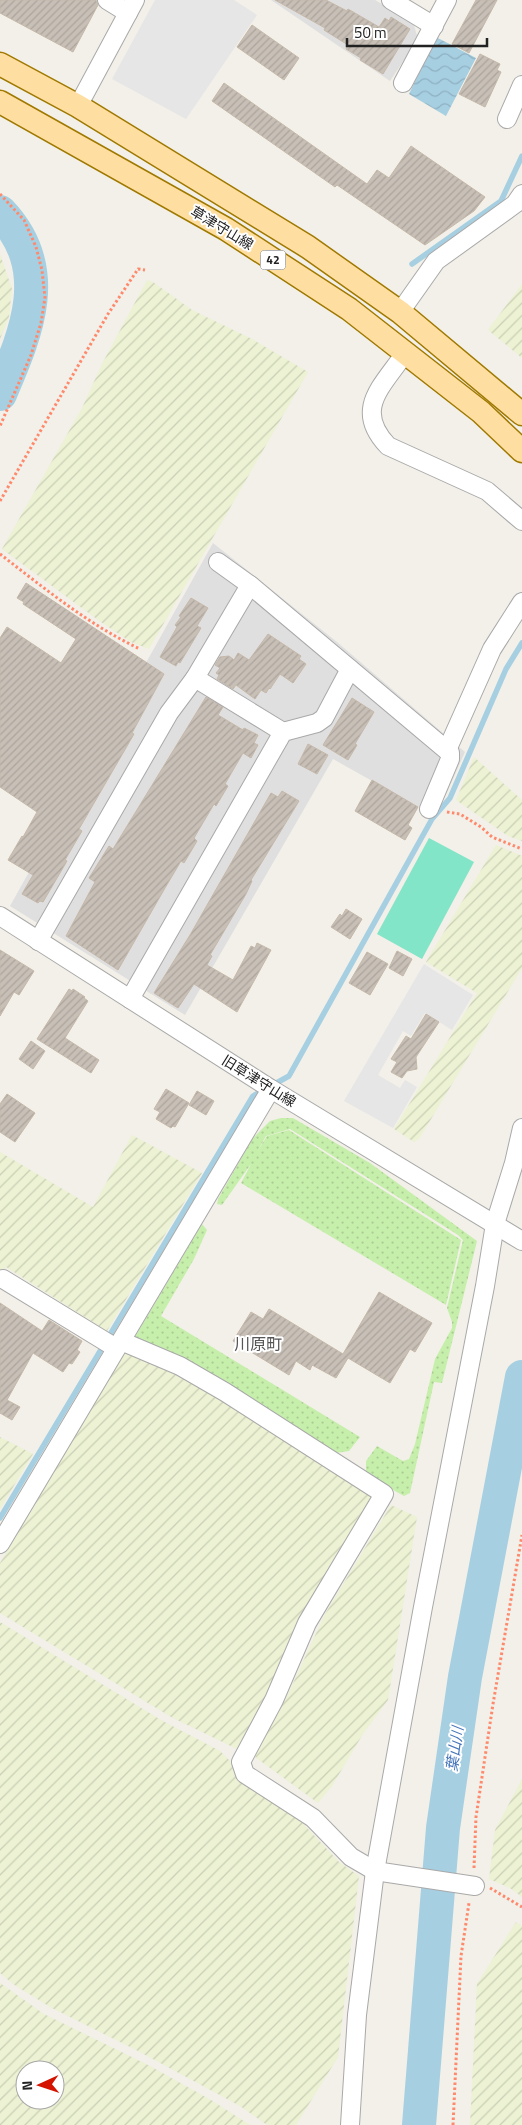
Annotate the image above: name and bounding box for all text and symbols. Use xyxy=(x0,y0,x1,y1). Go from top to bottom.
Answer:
scale bar xyxy=(347,15,487,47)
text: 50 m xyxy=(354,21,387,44)
street label: 草津守山線 xyxy=(187,201,258,255)
road number: 42 xyxy=(260,250,286,270)
street label: 旧草津守山線 xyxy=(218,1049,300,1112)
district label: 川原町 xyxy=(234,1332,282,1356)
water label: 葉山川 xyxy=(440,1723,469,1773)
north arrow xyxy=(15,2060,65,2110)
text: N xyxy=(16,2080,37,2091)

